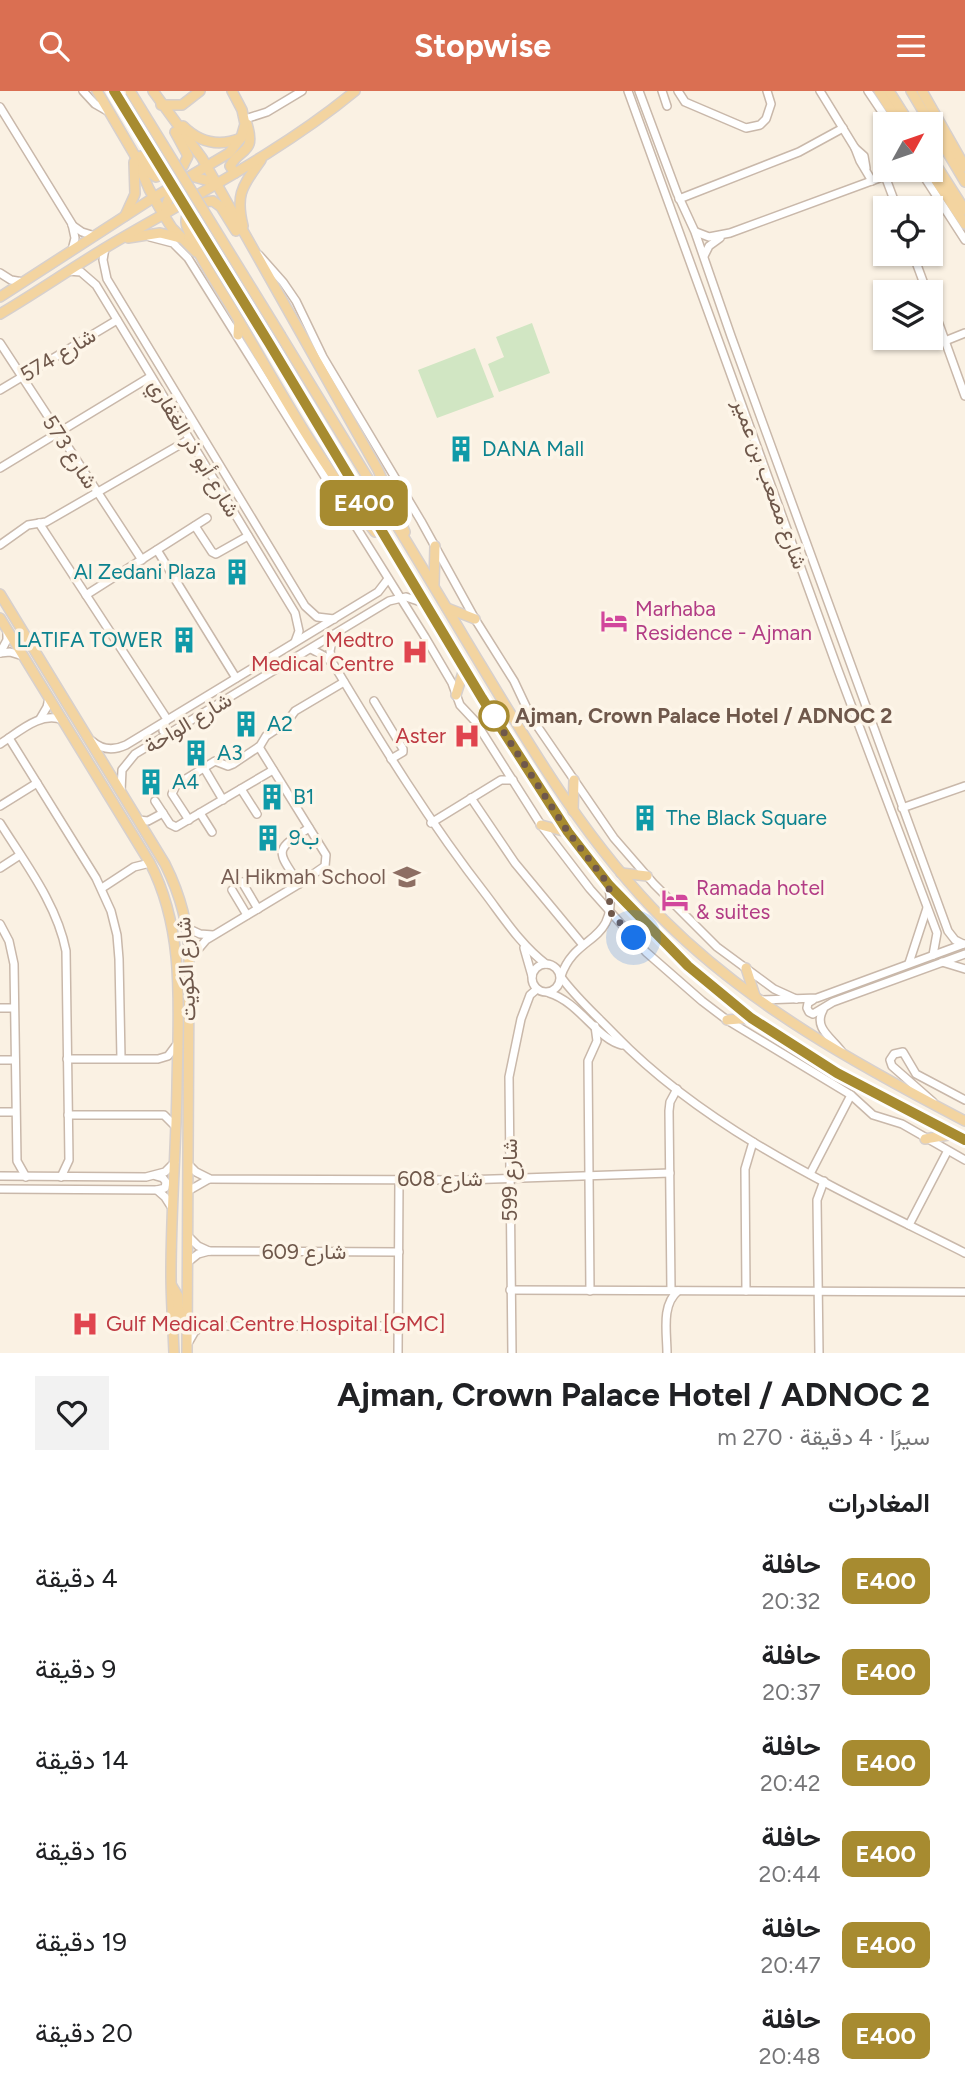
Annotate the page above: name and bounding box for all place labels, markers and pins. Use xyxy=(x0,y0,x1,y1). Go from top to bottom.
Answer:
building icon: DANA Mall xyxy=(446,434,476,464)
place label: DANA Mall xyxy=(482,436,584,461)
building icon: Al Zedani Plaza xyxy=(222,557,252,587)
place label: Al Zedani Plaza xyxy=(74,559,216,584)
place label: Marhaba Residence - Ajman xyxy=(635,596,812,645)
hotel icon: Marhaba Residence - Ajman xyxy=(599,606,629,636)
building icon: LATIFA TOWER xyxy=(169,625,199,655)
place label: LATIFA TOWER xyxy=(17,627,163,652)
place label: Medtro Medical Centre xyxy=(251,627,394,676)
hospital icon: Medtro Medical Centre xyxy=(400,637,430,667)
marker: Ajman, Crown Palace Hotel / ADNOC 2 xyxy=(479,701,509,731)
place label: Ajman, Crown Palace Hotel / ADNOC 2 xyxy=(515,703,892,728)
building icon: A2 xyxy=(231,709,261,739)
place label: A2 xyxy=(267,711,293,736)
hospital icon: Aster xyxy=(452,721,482,751)
place label: Aster xyxy=(396,723,446,748)
building icon: A3 xyxy=(181,738,211,768)
place label: A3 xyxy=(217,740,243,765)
building icon: A4 xyxy=(136,767,166,797)
place label: A4 xyxy=(172,769,199,794)
building icon: B1 xyxy=(257,782,287,812)
place label: B1 xyxy=(293,784,315,809)
building icon: The Black Square xyxy=(630,803,660,833)
place label: The Black Square xyxy=(666,805,827,830)
building icon: ب9 xyxy=(253,823,283,853)
place label: ب9 xyxy=(289,825,319,850)
school or university icon: Al Hikmah School xyxy=(392,862,422,892)
place label: Al Hikmah School xyxy=(221,864,386,889)
place label: Ramada hotel & suites xyxy=(696,875,825,924)
hotel icon: Ramada hotel & suites xyxy=(660,885,690,915)
hospital icon: Gulf Medical Centre Hospital [GMC] xyxy=(70,1309,100,1339)
place label: Gulf Medical Centre Hospital [GMC] xyxy=(106,1311,445,1336)

